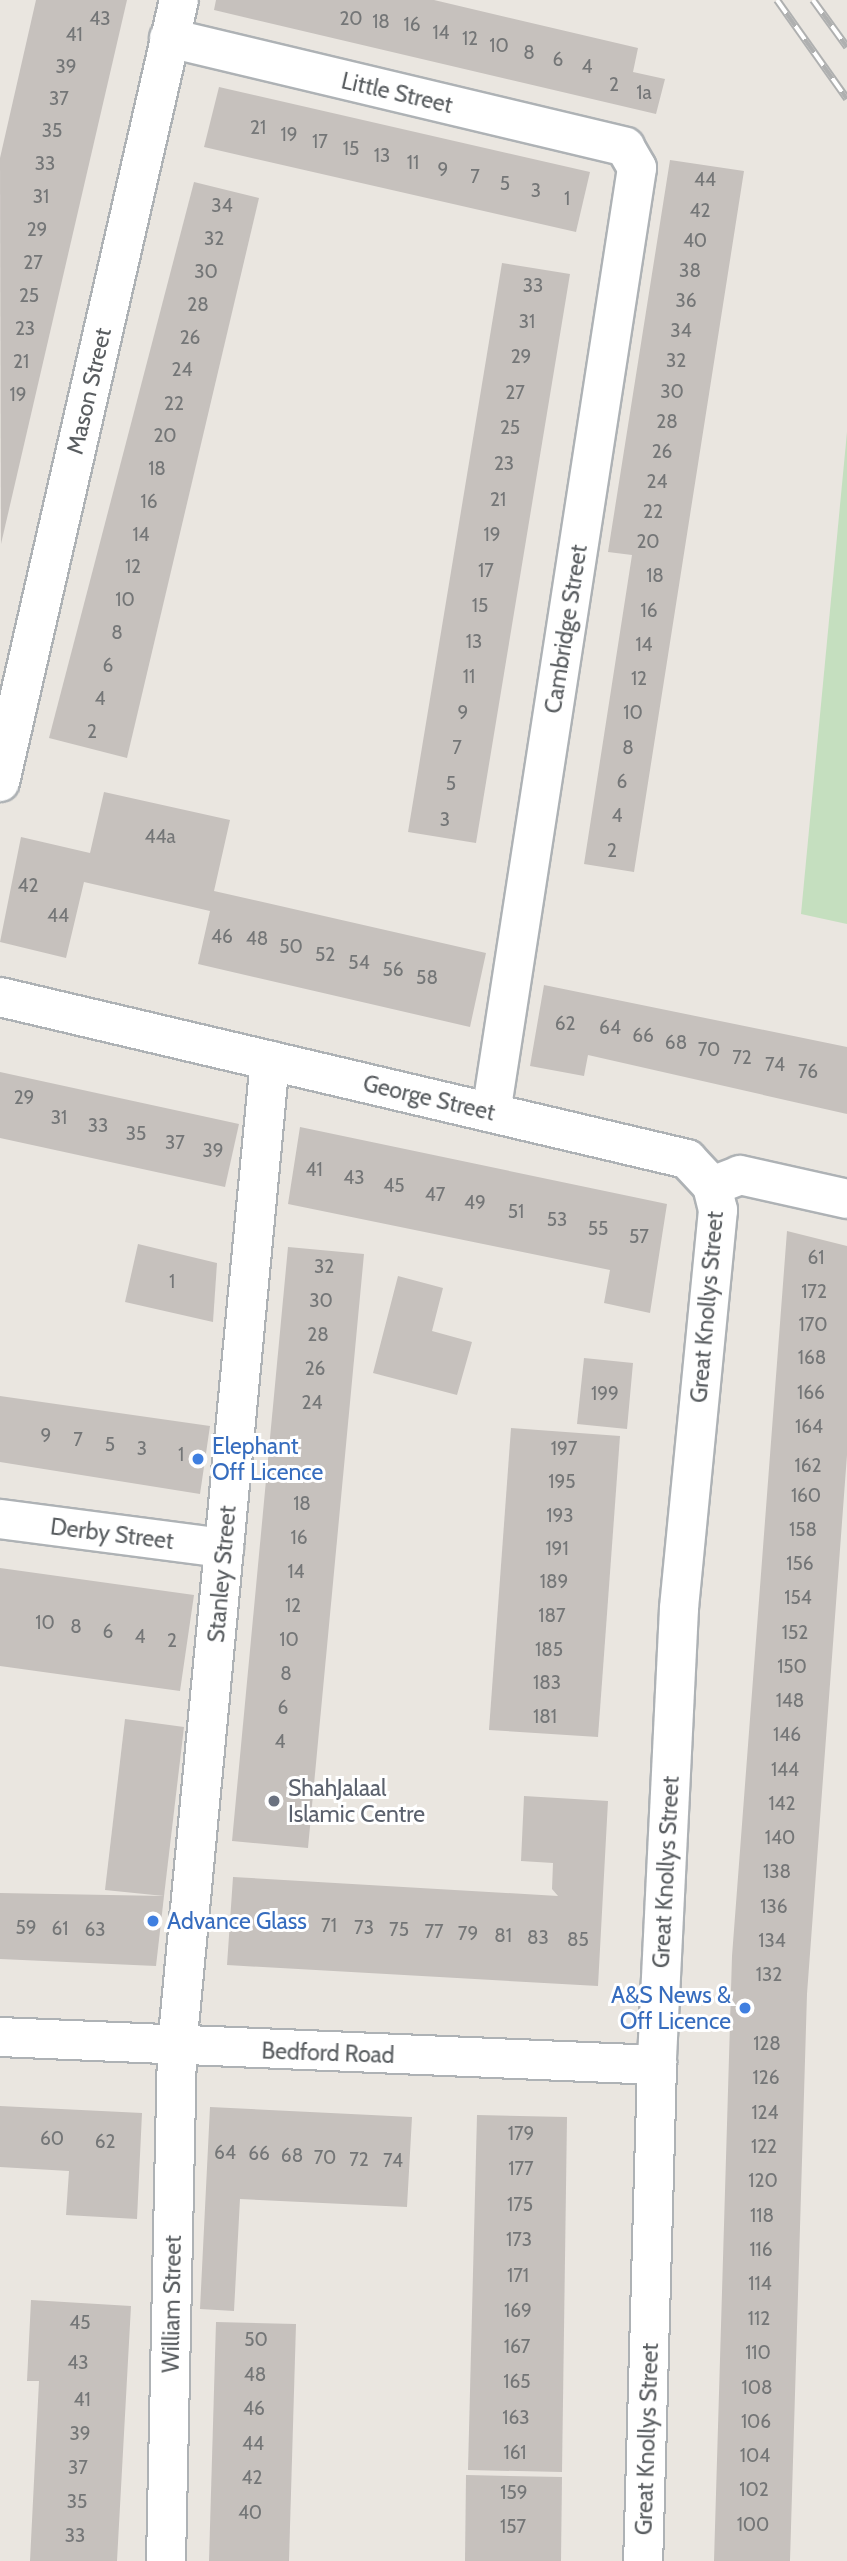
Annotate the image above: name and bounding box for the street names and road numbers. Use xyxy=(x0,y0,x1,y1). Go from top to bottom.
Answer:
street label: Little Street xyxy=(339,67,455,119)
street label: Mason Street xyxy=(61,325,117,457)
street label: Cambridge Street xyxy=(539,543,593,715)
street label: George Street xyxy=(360,1069,498,1127)
street label: Great Knollys Street xyxy=(685,1210,729,1404)
street label: Stanley Street xyxy=(202,1504,242,1644)
street label: Derby Street xyxy=(49,1513,175,1555)
street label: Great Knollys Street xyxy=(647,1775,685,1969)
street label: Bedford Road xyxy=(261,2037,395,2069)
street label: William Street xyxy=(157,2235,187,2373)
street label: Great Knollys Street xyxy=(630,2342,664,2536)

